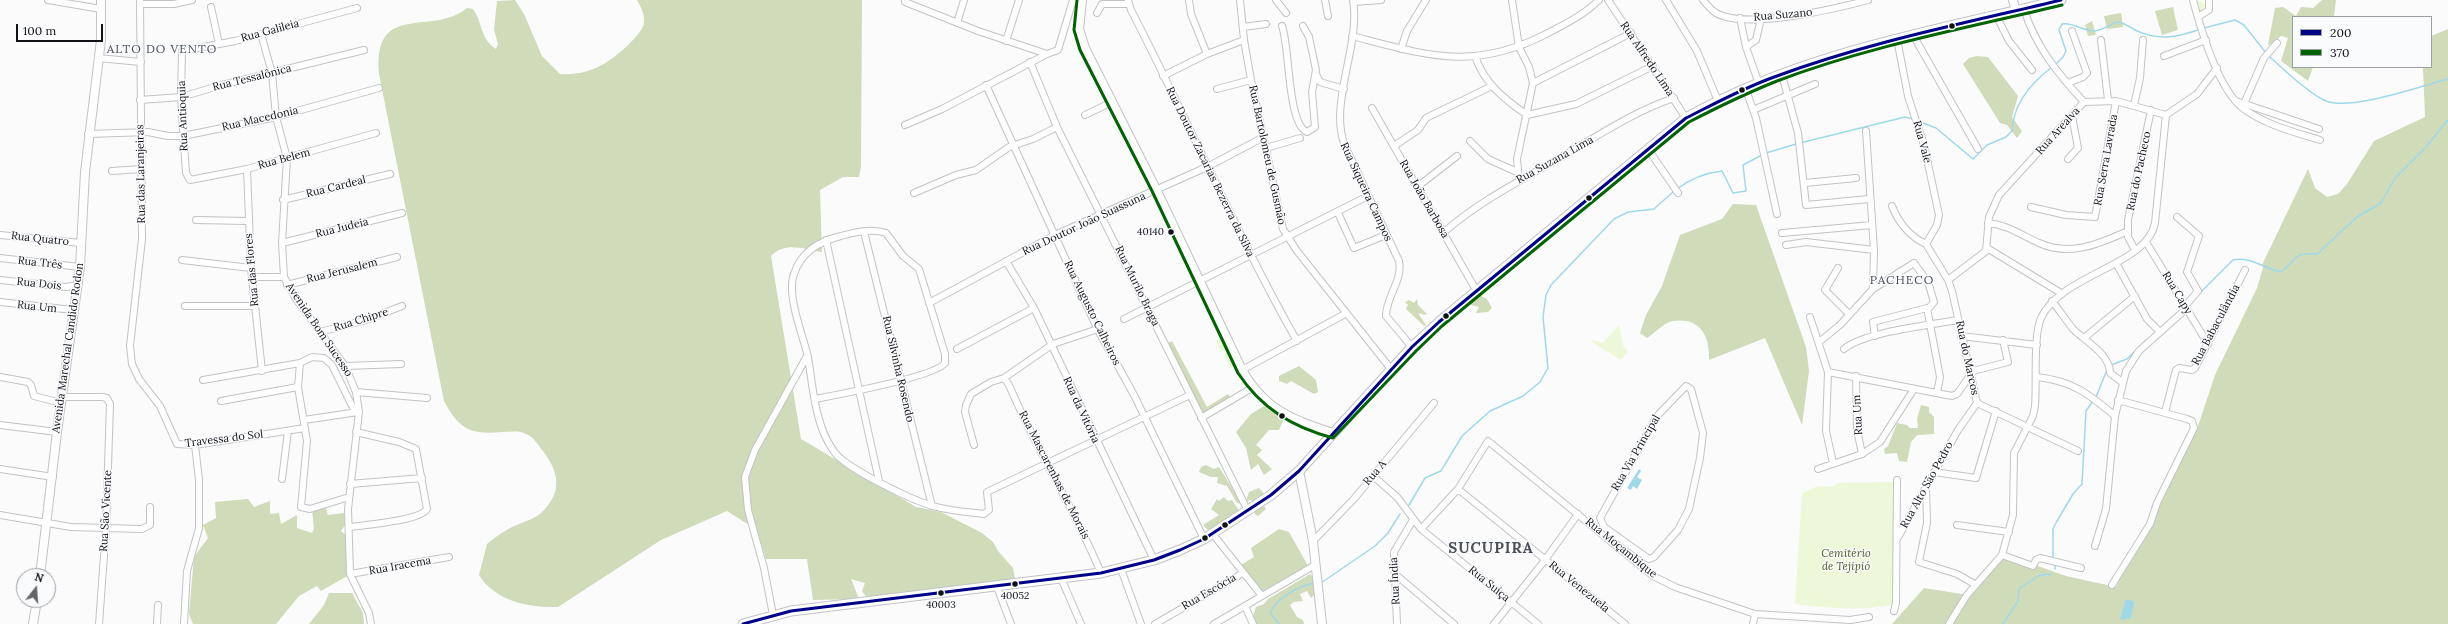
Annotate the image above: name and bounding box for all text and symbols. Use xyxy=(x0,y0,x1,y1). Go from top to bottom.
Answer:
street label: Rua Suzano xyxy=(1753,6,1813,24)
scale bar xyxy=(18,16,105,42)
legend xyxy=(2292,16,2432,68)
street label: Rua Galileia xyxy=(239,17,301,45)
street label: Rua Alfredo Lima xyxy=(1617,19,1677,99)
unlabelled marker xyxy=(1947,21,1957,31)
text: 100 m xyxy=(23,23,56,38)
text: 200 xyxy=(2330,25,2351,40)
district label: ALTO DO VENTO xyxy=(107,43,217,57)
text: 370 xyxy=(2330,45,2349,60)
street label: Rua Tessalônica xyxy=(211,62,293,94)
street label: Rua Antioquia xyxy=(175,80,191,152)
street label: Rua Bartolomeu de Gusmão xyxy=(1246,84,1288,226)
street label: Rua Doutor Zacarias Bezerra da Silva xyxy=(1163,85,1257,259)
unlabelled marker xyxy=(1737,85,1747,95)
street label: Rua Macedonia xyxy=(221,104,299,134)
street label: Rua Arealva xyxy=(2033,105,2083,157)
street label: Rua Serra Lavrada xyxy=(2091,113,2121,207)
street label: Rua Vale xyxy=(1910,119,1934,165)
street label: Rua das Laranjeiras xyxy=(134,124,148,224)
street label: Rua do Pacheco xyxy=(2124,130,2154,212)
street label: Rua Suzana Lima xyxy=(1514,133,1596,187)
street label: Rua Siqueira Campos xyxy=(1337,140,1395,244)
street label: Rua Belem xyxy=(256,146,312,172)
street label: Rua João Barbosa xyxy=(1396,157,1452,241)
street label: Rua Cardeal xyxy=(305,173,367,201)
street label: Rua Doutor João Suassuna xyxy=(1020,190,1148,258)
unlabelled marker xyxy=(1584,193,1594,203)
street label: Rua Judeia xyxy=(314,215,370,241)
place label: 40140 xyxy=(1137,226,1164,238)
marker: 40140 xyxy=(1166,227,1176,237)
street label: Rua Quatro xyxy=(10,229,70,249)
street label: Rua das Flores xyxy=(242,233,262,307)
street label: Rua Murilo Braga xyxy=(1112,244,1162,328)
street label: Rua Três xyxy=(17,254,63,272)
street label: Rua Jerusalem xyxy=(305,256,379,286)
street label: Rua Augusto Calheiros xyxy=(1061,258,1123,368)
street label: Avenida Marechal Candido Rodon xyxy=(49,262,87,434)
street label: Rua Capy xyxy=(2159,269,2195,317)
district label: PACHECO xyxy=(1870,274,1934,288)
street label: Rua Dois xyxy=(16,275,62,293)
street label: Avenida Bom Sucesso xyxy=(283,281,355,379)
street label: Rua Babaculândia xyxy=(2189,282,2243,368)
street label: Rua Um xyxy=(16,298,58,316)
street label: Rua Chipre xyxy=(332,305,390,335)
unlabelled marker xyxy=(1441,311,1451,321)
street label: Rua Silvinha Rosendo xyxy=(879,315,917,423)
street label: Rua do Marcos xyxy=(1953,320,1981,396)
street label: Rua da Vitória xyxy=(1060,375,1102,445)
street label: Rua Um xyxy=(1850,395,1866,435)
street label: Rua Mascarenhas de Morais xyxy=(1016,409,1092,541)
unlabelled marker xyxy=(1277,411,1287,421)
street label: Rua Via Principal xyxy=(1609,412,1663,494)
street label: Travessa do Sol xyxy=(184,428,264,450)
street label: Rua Alto São Pedro xyxy=(1898,439,1956,531)
street label: Rua A xyxy=(1361,458,1389,488)
street label: Rua São Vicente xyxy=(97,470,115,552)
street label: Rua Moçambique xyxy=(1583,515,1659,581)
unlabelled marker xyxy=(1220,520,1230,530)
unlabelled marker xyxy=(1200,533,1210,543)
district label: SUCUPIRA xyxy=(1448,540,1534,558)
park label: Cemitério de Tejipió xyxy=(1821,547,1871,573)
street label: Rua Iracema xyxy=(368,554,432,578)
street label: Rua Índia xyxy=(1387,557,1403,605)
street label: Rua Venezuela xyxy=(1546,559,1612,615)
street label: Rua Suíça xyxy=(1466,563,1512,605)
north arrow xyxy=(16,568,56,608)
text: N xyxy=(33,570,45,585)
street label: Rua Escócia xyxy=(1179,571,1239,613)
marker: 40052 xyxy=(1010,579,1020,589)
marker: 40003 xyxy=(936,588,946,598)
place label: 40052 xyxy=(1001,590,1029,602)
place label: 40003 xyxy=(926,599,956,611)

